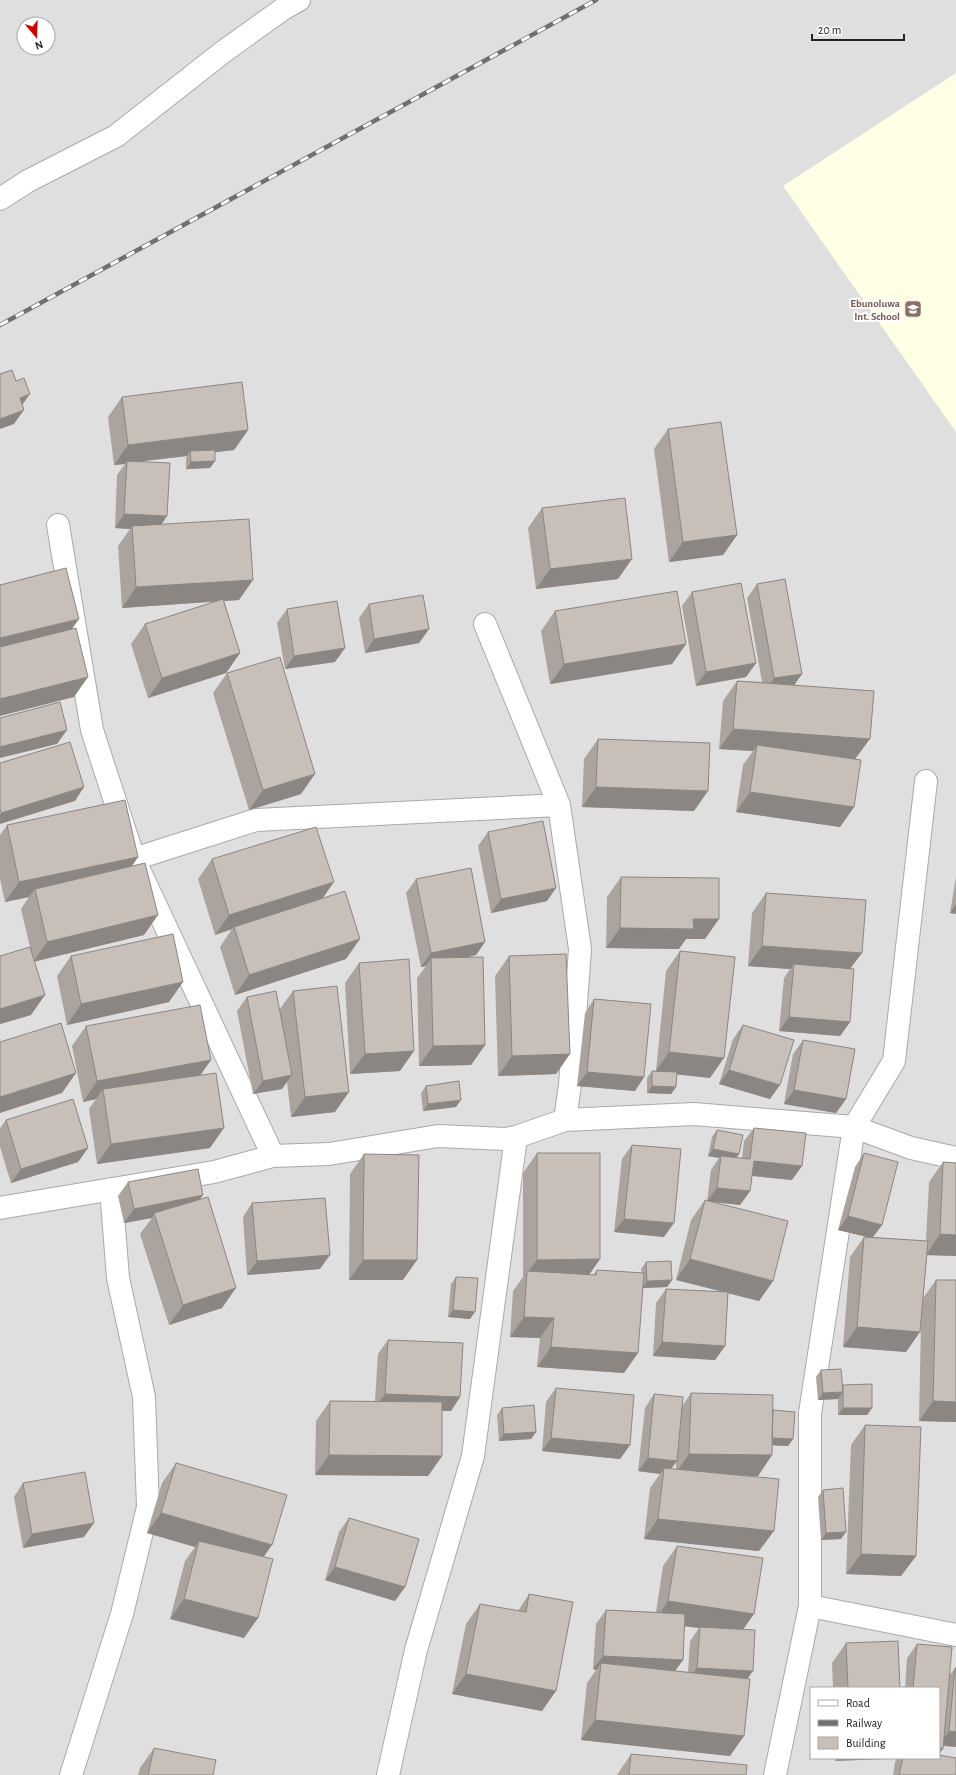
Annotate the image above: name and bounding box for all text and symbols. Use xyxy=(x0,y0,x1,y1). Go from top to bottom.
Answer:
north arrow xyxy=(16,16,56,56)
scale bar xyxy=(812,16,904,42)
text: 20 m xyxy=(818,24,841,36)
text: N xyxy=(34,39,45,51)
place label: Ebunoluwa Int. School xyxy=(850,298,901,322)
school or university icon: Ebunoluwa Int. School xyxy=(903,299,923,319)
legend xyxy=(810,1687,940,1759)
text: Road xyxy=(846,1697,870,1709)
text: Railway xyxy=(846,1717,882,1730)
text: Building xyxy=(846,1737,886,1749)

